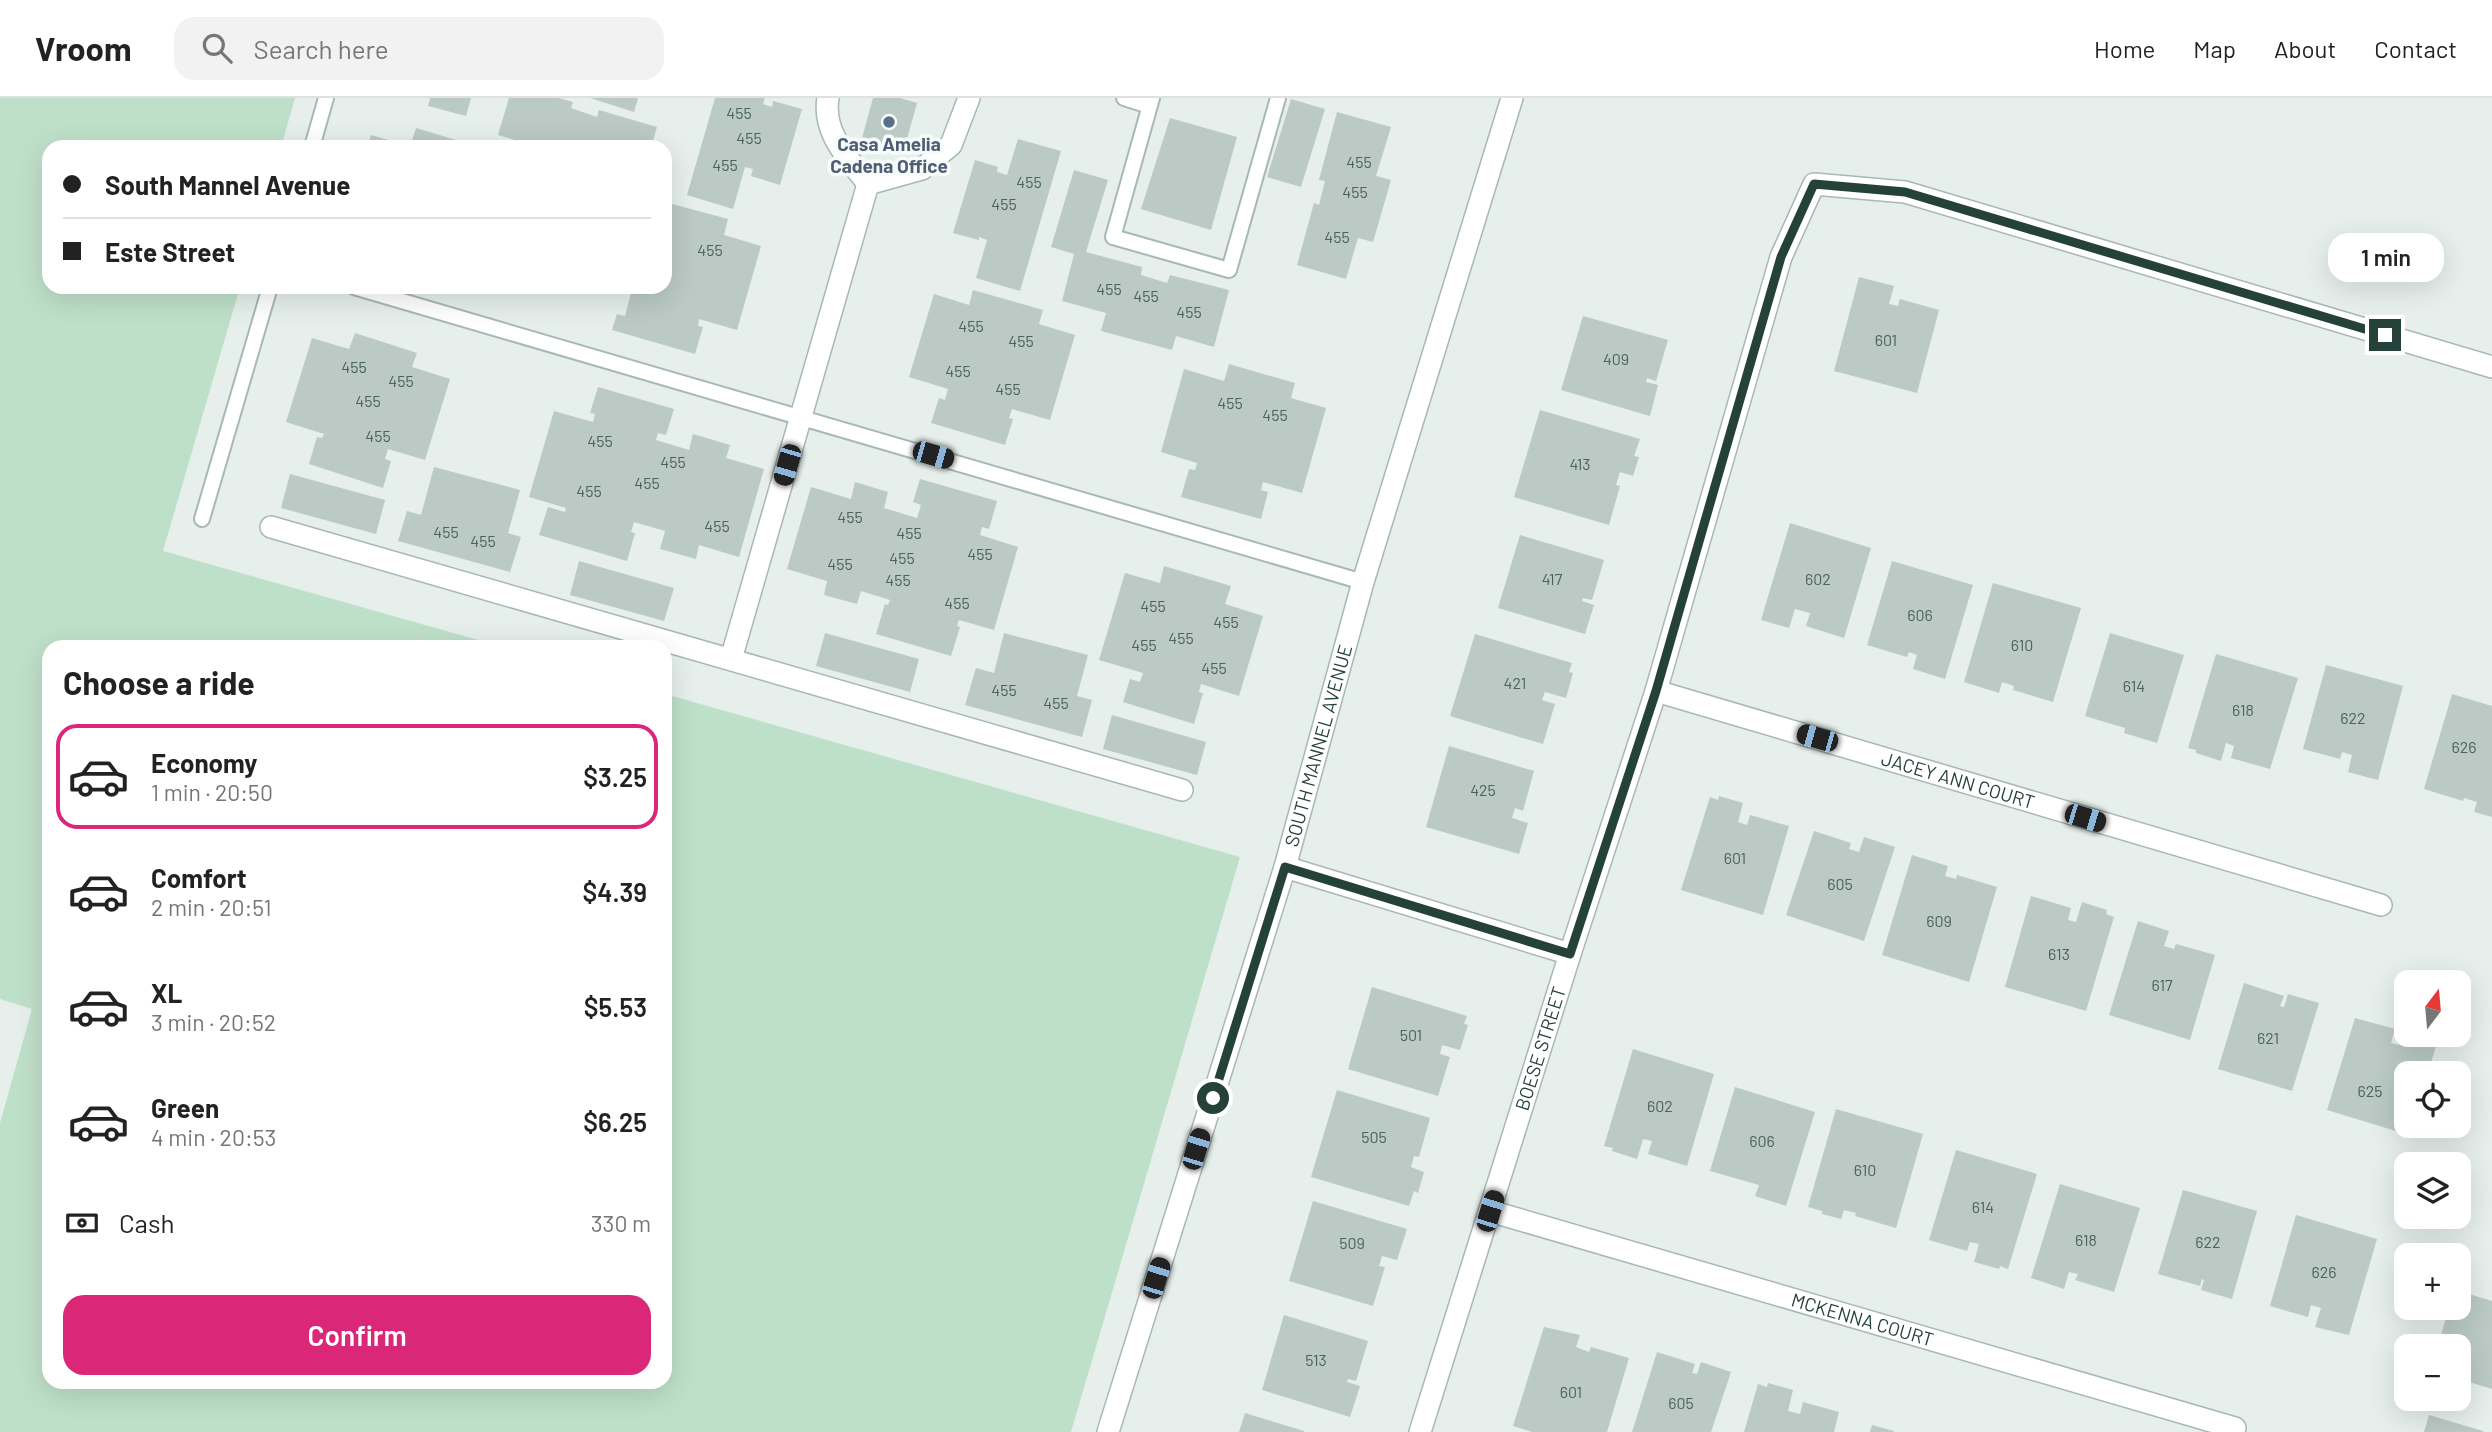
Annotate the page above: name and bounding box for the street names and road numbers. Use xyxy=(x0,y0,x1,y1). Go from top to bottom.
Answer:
street label: SOUTH MANNEL AVENUE xyxy=(1279,642,1356,849)
street label: JACEY ANN COURT xyxy=(1879,746,2038,813)
street label: BOESE STREET xyxy=(1510,983,1570,1113)
street label: MCKENNA COURT xyxy=(1789,1287,1937,1351)

